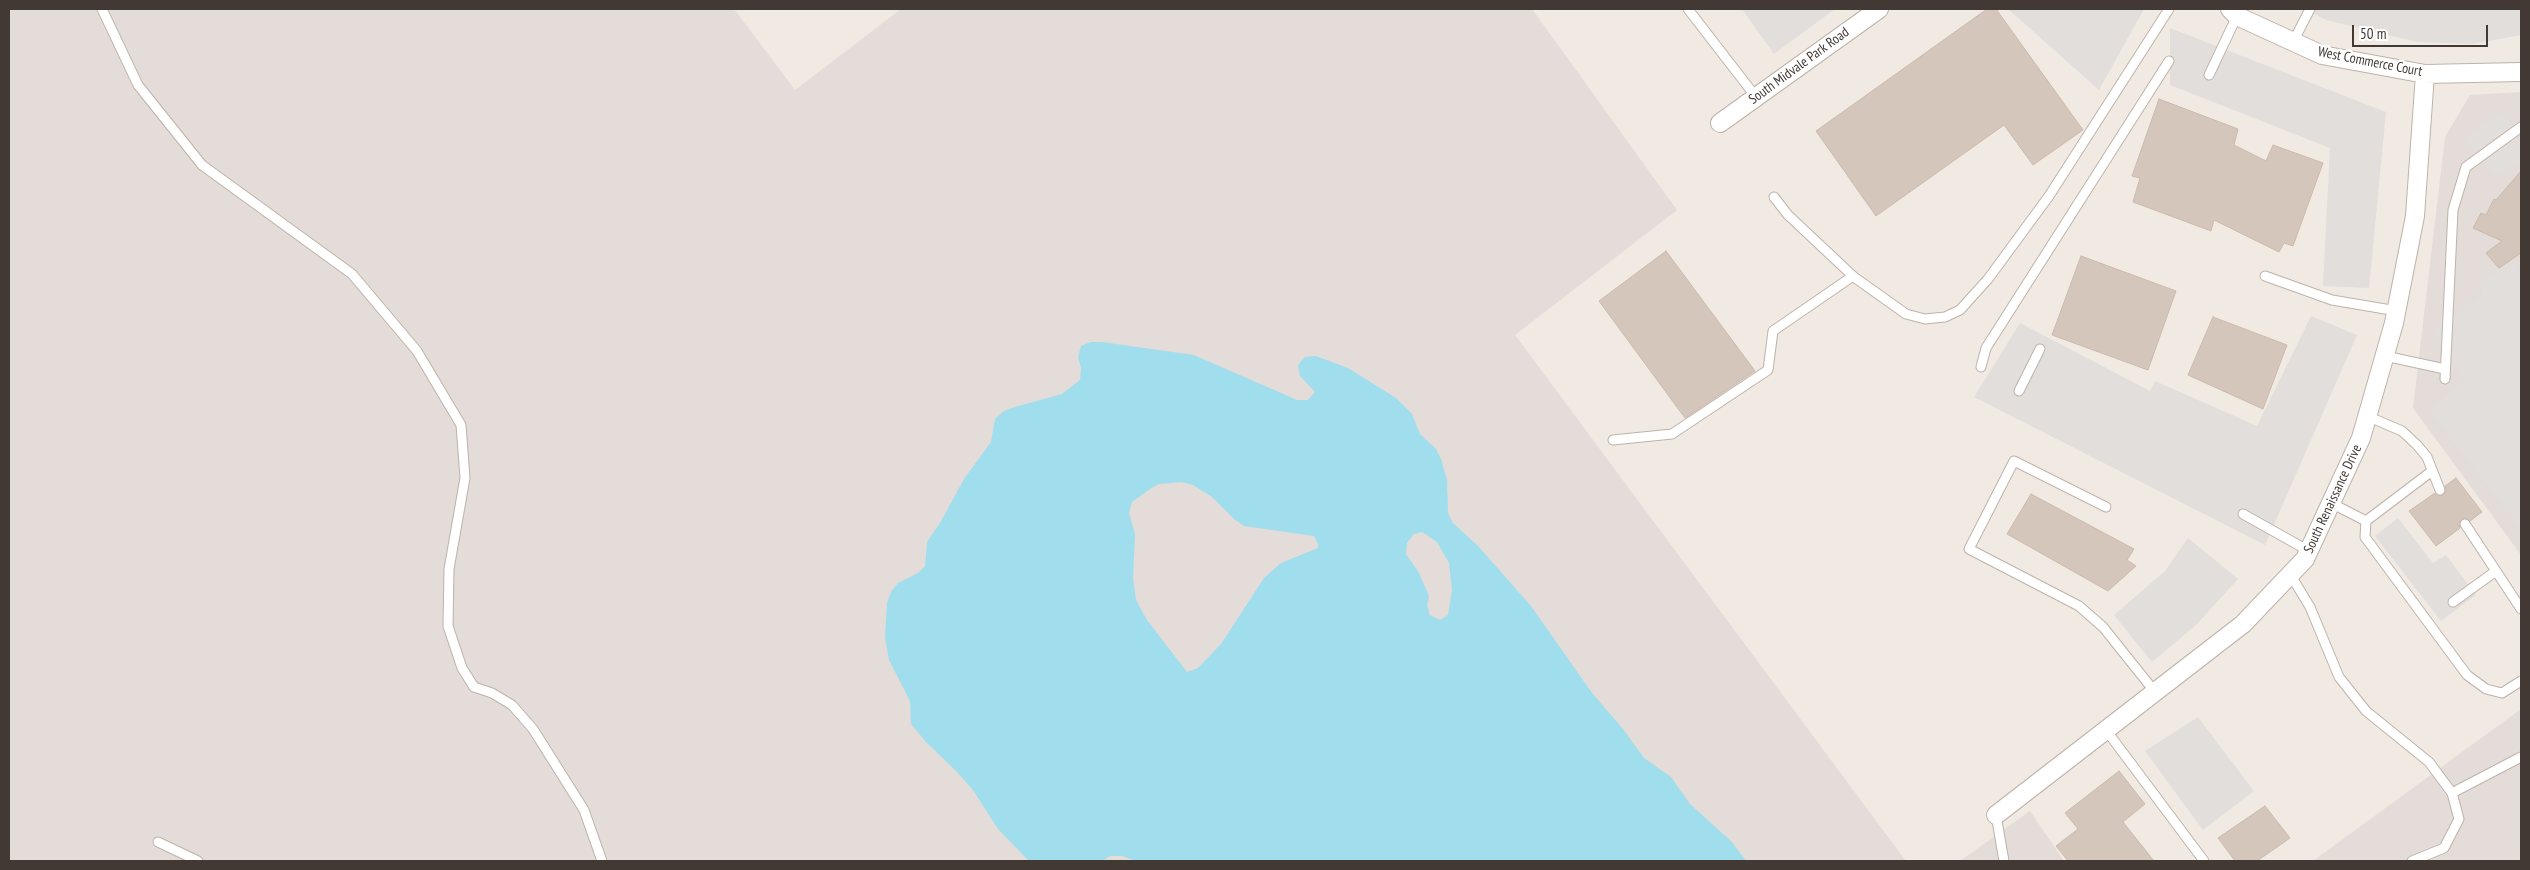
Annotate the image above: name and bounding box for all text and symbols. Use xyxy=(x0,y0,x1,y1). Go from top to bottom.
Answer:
scale bar xyxy=(2355,15,2491,47)
street label: South Midvale Park Road xyxy=(1746,24,1852,108)
text: 50 m xyxy=(2360,24,2386,43)
street label: West Commerce Court xyxy=(2316,44,2424,80)
street label: South Renaissance Drive xyxy=(2300,442,2366,556)

